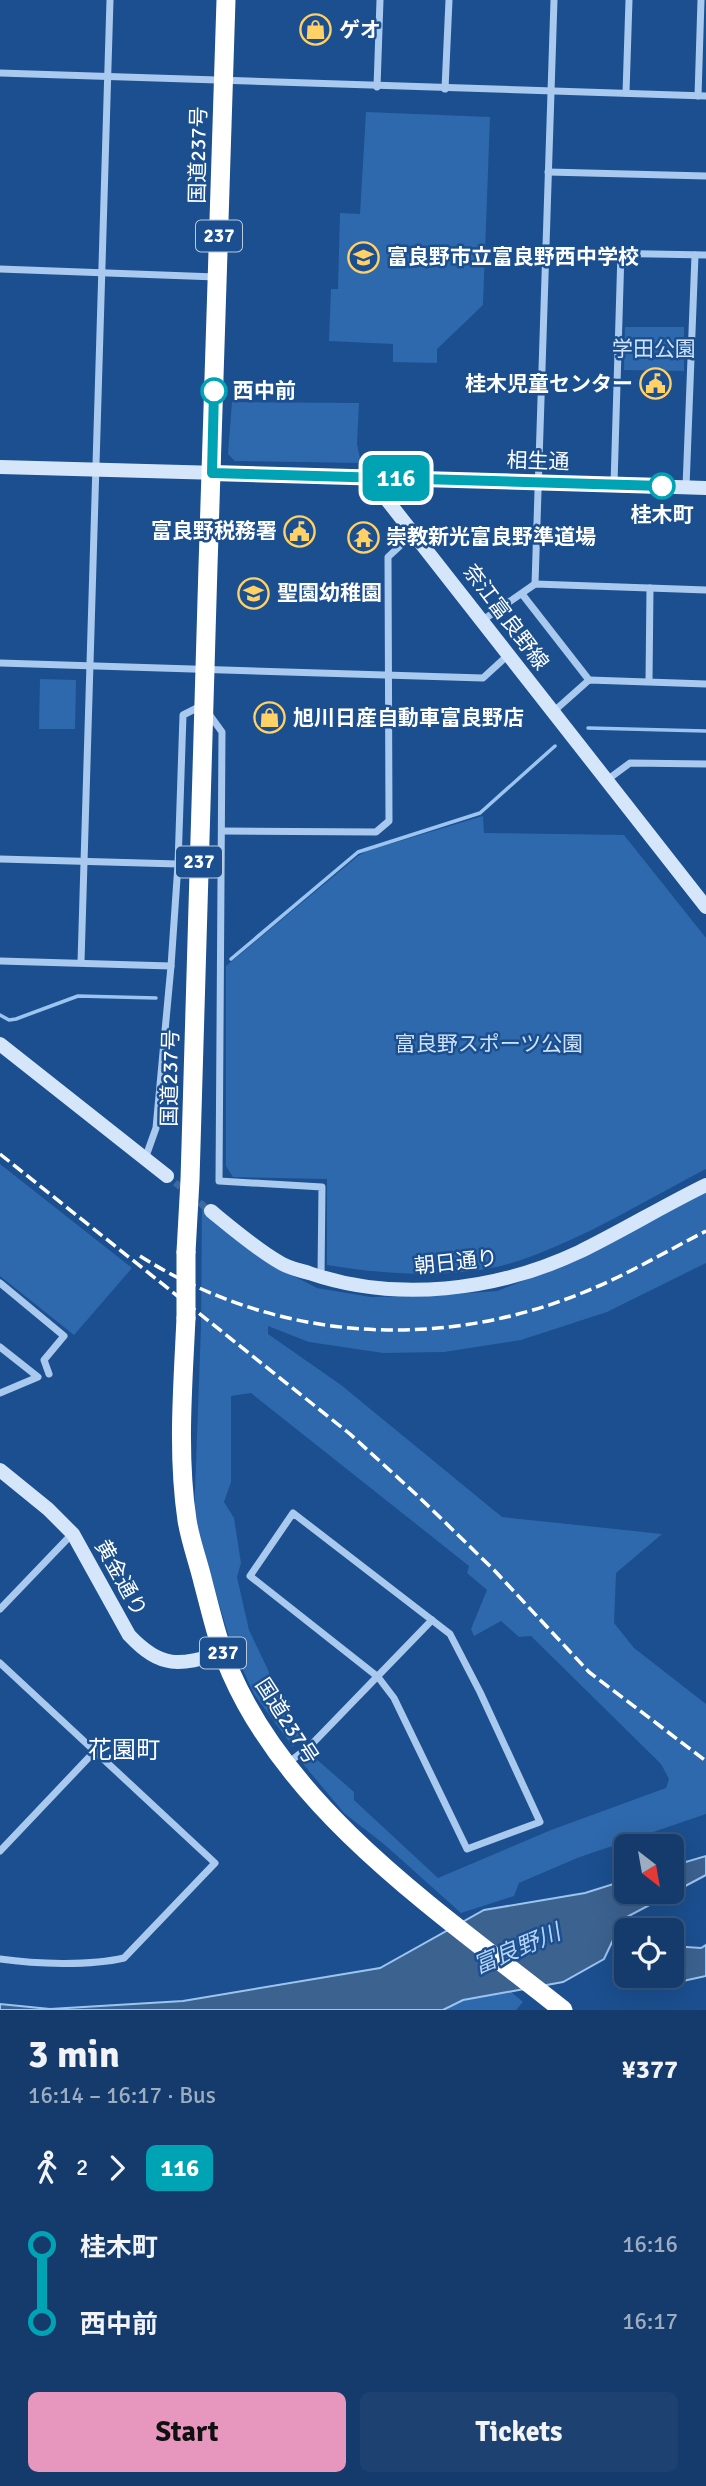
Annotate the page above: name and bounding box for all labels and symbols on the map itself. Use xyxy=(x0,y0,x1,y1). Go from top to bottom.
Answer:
shop icon: ゲオ xyxy=(299,13,333,47)
place label: ゲオ xyxy=(339,17,381,43)
street label: 国道237号 xyxy=(184,106,212,204)
road number: 237 xyxy=(196,220,242,252)
school or university icon: 富良野市立富良野西中学校 xyxy=(347,240,381,274)
place label: 富良野市立富良野西中学校 xyxy=(387,244,639,270)
park label: 学田公園 xyxy=(612,336,696,362)
public building icon: 桂木児童センター xyxy=(639,367,673,401)
place label: 桂木児童センター xyxy=(465,371,633,397)
marker: 西中前 xyxy=(201,378,227,404)
place label: 西中前 xyxy=(233,378,296,404)
street label: 相生通 xyxy=(506,447,570,475)
line badge: 116 xyxy=(356,455,436,501)
marker: 桂木町 xyxy=(649,473,675,499)
place label: 桂木町 xyxy=(631,502,694,528)
public building icon: 富良野税務署 xyxy=(283,514,317,548)
place label: 富良野税務署 xyxy=(151,518,277,544)
temple icon: 崇教新光富良野準道場 xyxy=(346,520,380,554)
place label: 崇教新光富良野準道場 xyxy=(386,524,596,550)
street label: 奈江富良野線 xyxy=(458,559,554,675)
school or university icon: 聖園幼稚園 xyxy=(237,576,271,610)
place label: 聖園幼稚園 xyxy=(277,580,382,606)
shop icon: 旭川日産自動車富良野店 xyxy=(253,701,287,735)
place label: 旭川日産自動車富良野店 xyxy=(293,705,524,731)
road number: 237 xyxy=(176,846,222,877)
street label: 国道237号 xyxy=(156,1029,184,1127)
park label: 富良野スポーツ公園 xyxy=(395,1031,583,1057)
street label: 朝日通り xyxy=(413,1245,499,1279)
street label: 黄金通り xyxy=(89,1535,153,1621)
road number: 237 xyxy=(200,1638,246,1668)
street label: 国道237号 xyxy=(250,1673,324,1769)
district label: 花園町 xyxy=(88,1735,160,1765)
north arrow xyxy=(614,1834,684,1904)
water label: 富良野川 xyxy=(469,1917,568,1980)

